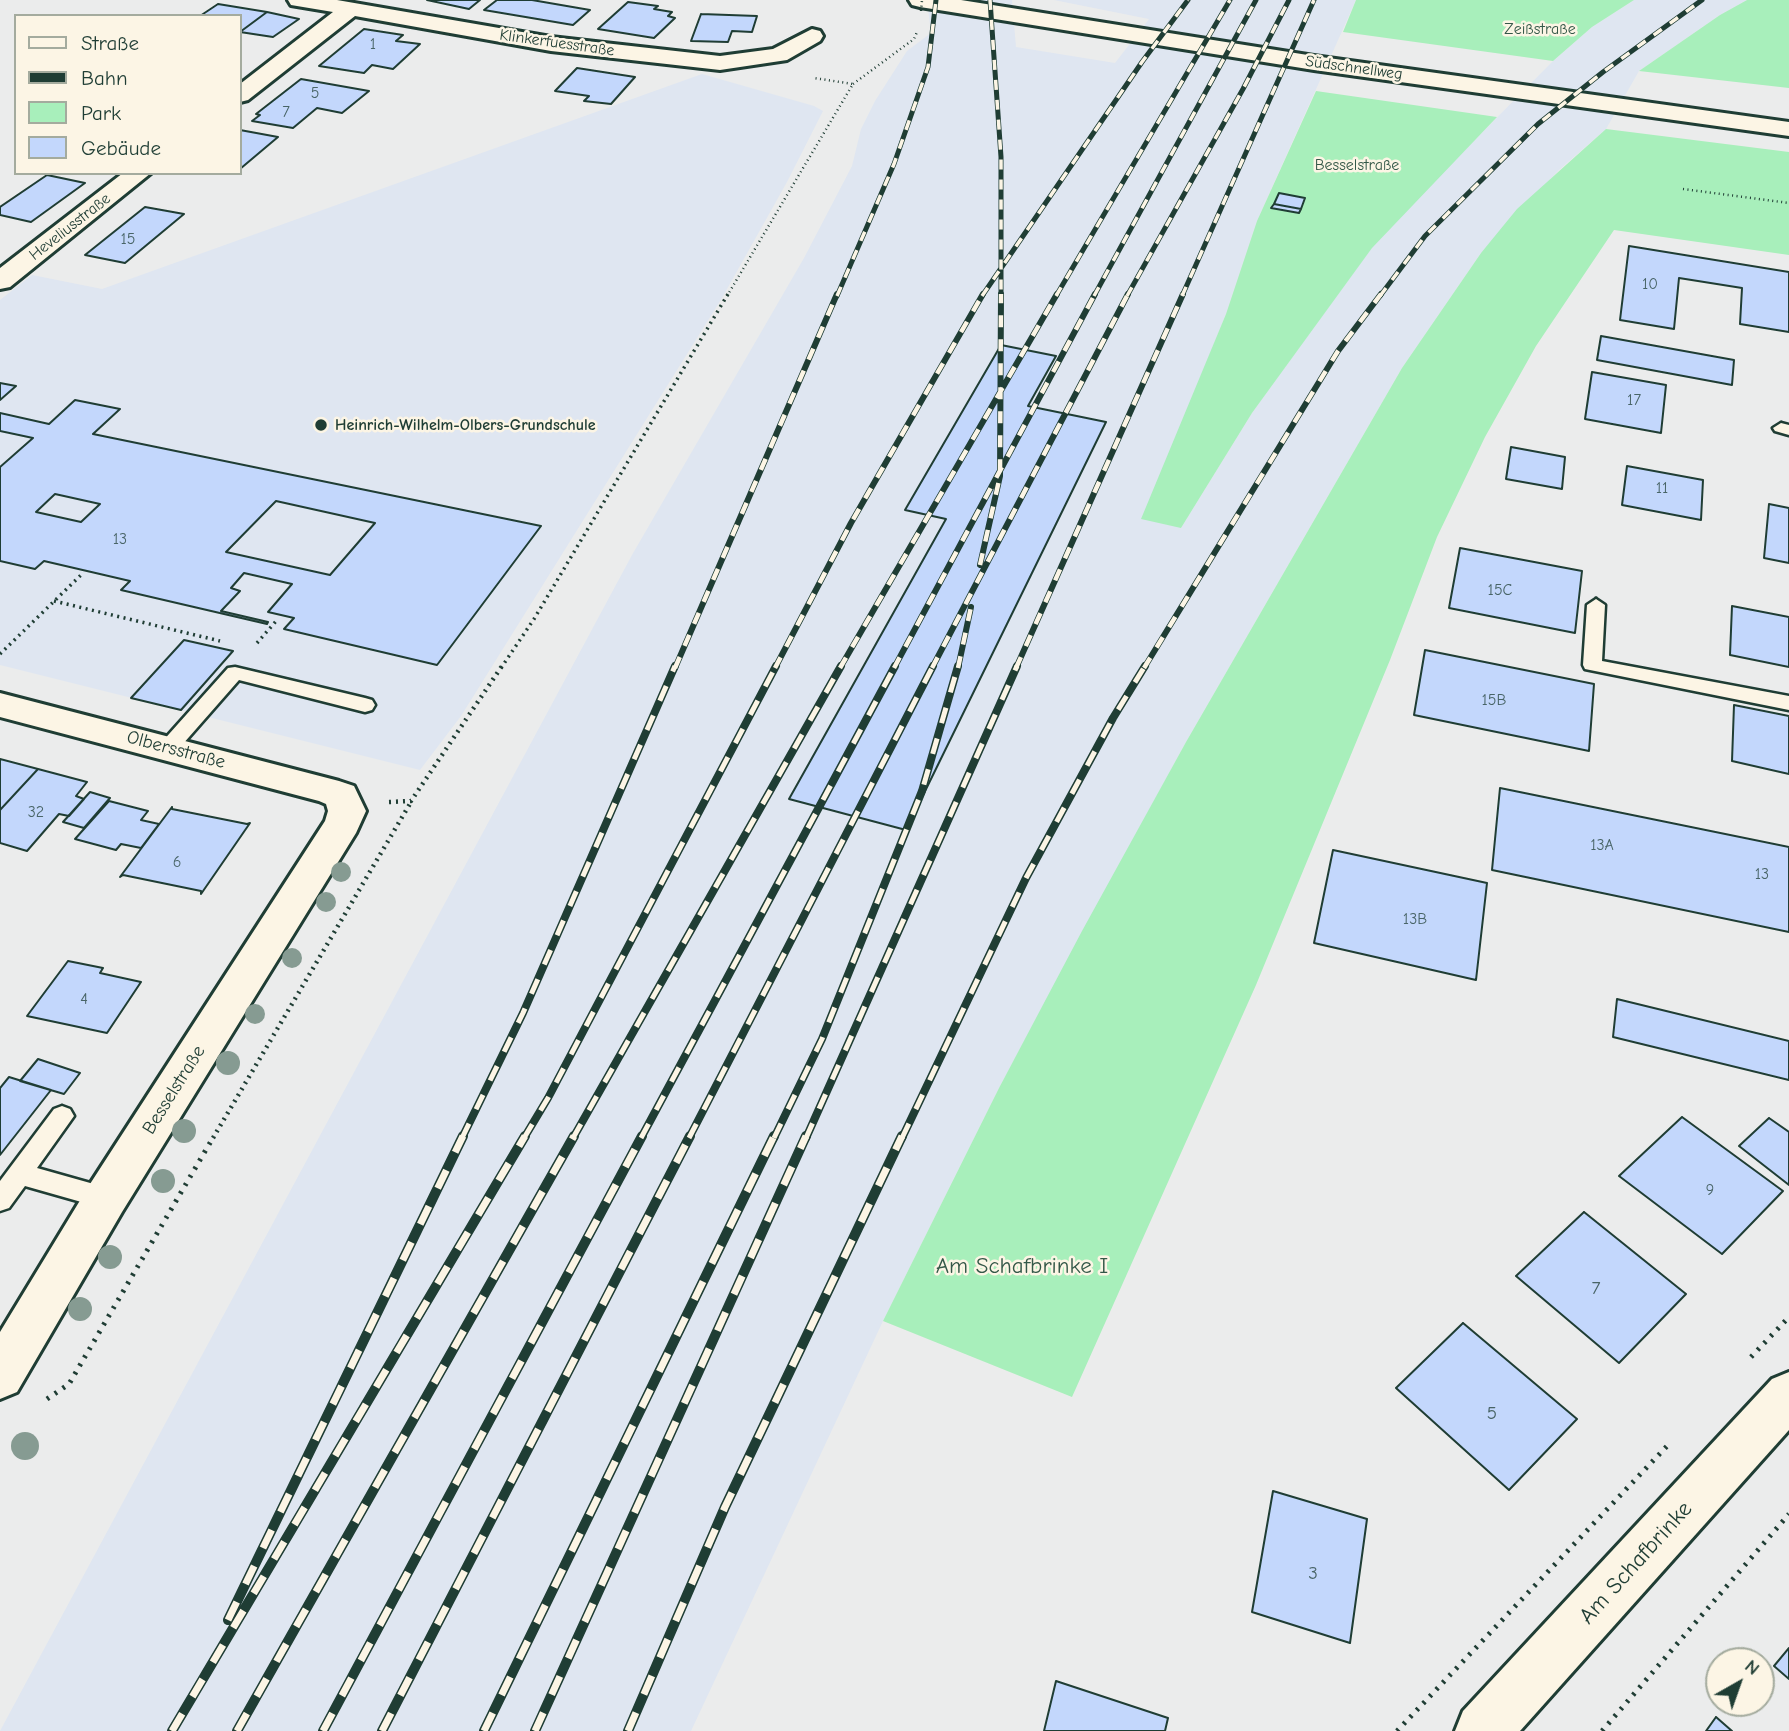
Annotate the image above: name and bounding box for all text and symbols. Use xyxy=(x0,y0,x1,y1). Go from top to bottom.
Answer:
legend xyxy=(14,14,242,175)
park label: Zeißstraße xyxy=(1504,19,1576,39)
street label: Klinkerfuesstraße xyxy=(498,25,616,61)
text: Straße xyxy=(81,31,139,55)
house number: 1 xyxy=(370,34,376,54)
street label: Südschnellweg xyxy=(1304,52,1404,84)
text: Bahn xyxy=(81,66,128,90)
house number: 5 xyxy=(311,83,319,103)
text: Park xyxy=(81,101,121,125)
house number: 7 xyxy=(282,102,290,122)
text: Gebäude xyxy=(81,136,161,160)
park label: Besselstraße xyxy=(1315,155,1399,175)
street label: Heveliusstraße xyxy=(26,189,114,265)
house number: 15 xyxy=(120,229,136,249)
house number: 10 xyxy=(1642,274,1658,294)
house number: 17 xyxy=(1627,390,1641,410)
place label: Heinrich-Wilhelm-Olbers-Grundschule xyxy=(335,415,596,435)
marker: Heinrich-Wilhelm-Olbers-Grundschule xyxy=(313,417,329,433)
house number: 11 xyxy=(1656,478,1668,498)
house number: 13 xyxy=(113,529,127,549)
house number: 15C xyxy=(1488,580,1512,600)
house number: 15B xyxy=(1482,690,1506,710)
street label: Olbersstraße xyxy=(124,726,228,774)
house number: 32 xyxy=(28,802,44,822)
house number: 13A xyxy=(1590,835,1614,855)
house number: 6 xyxy=(173,852,181,872)
house number: 13 xyxy=(1755,864,1769,884)
house number: 13B xyxy=(1403,909,1427,929)
house number: 4 xyxy=(80,989,88,1009)
street label: Besselstraße xyxy=(138,1041,210,1139)
house number: 9 xyxy=(1706,1180,1714,1200)
park label: Am Schafbrinke I xyxy=(936,1252,1108,1280)
house number: 7 xyxy=(1592,1278,1600,1300)
house number: 5 xyxy=(1487,1403,1497,1425)
street label: Am Schafbrinke xyxy=(1574,1496,1698,1630)
house number: 3 xyxy=(1308,1563,1318,1585)
north arrow xyxy=(1705,1647,1775,1717)
text: N xyxy=(1740,1655,1764,1680)

